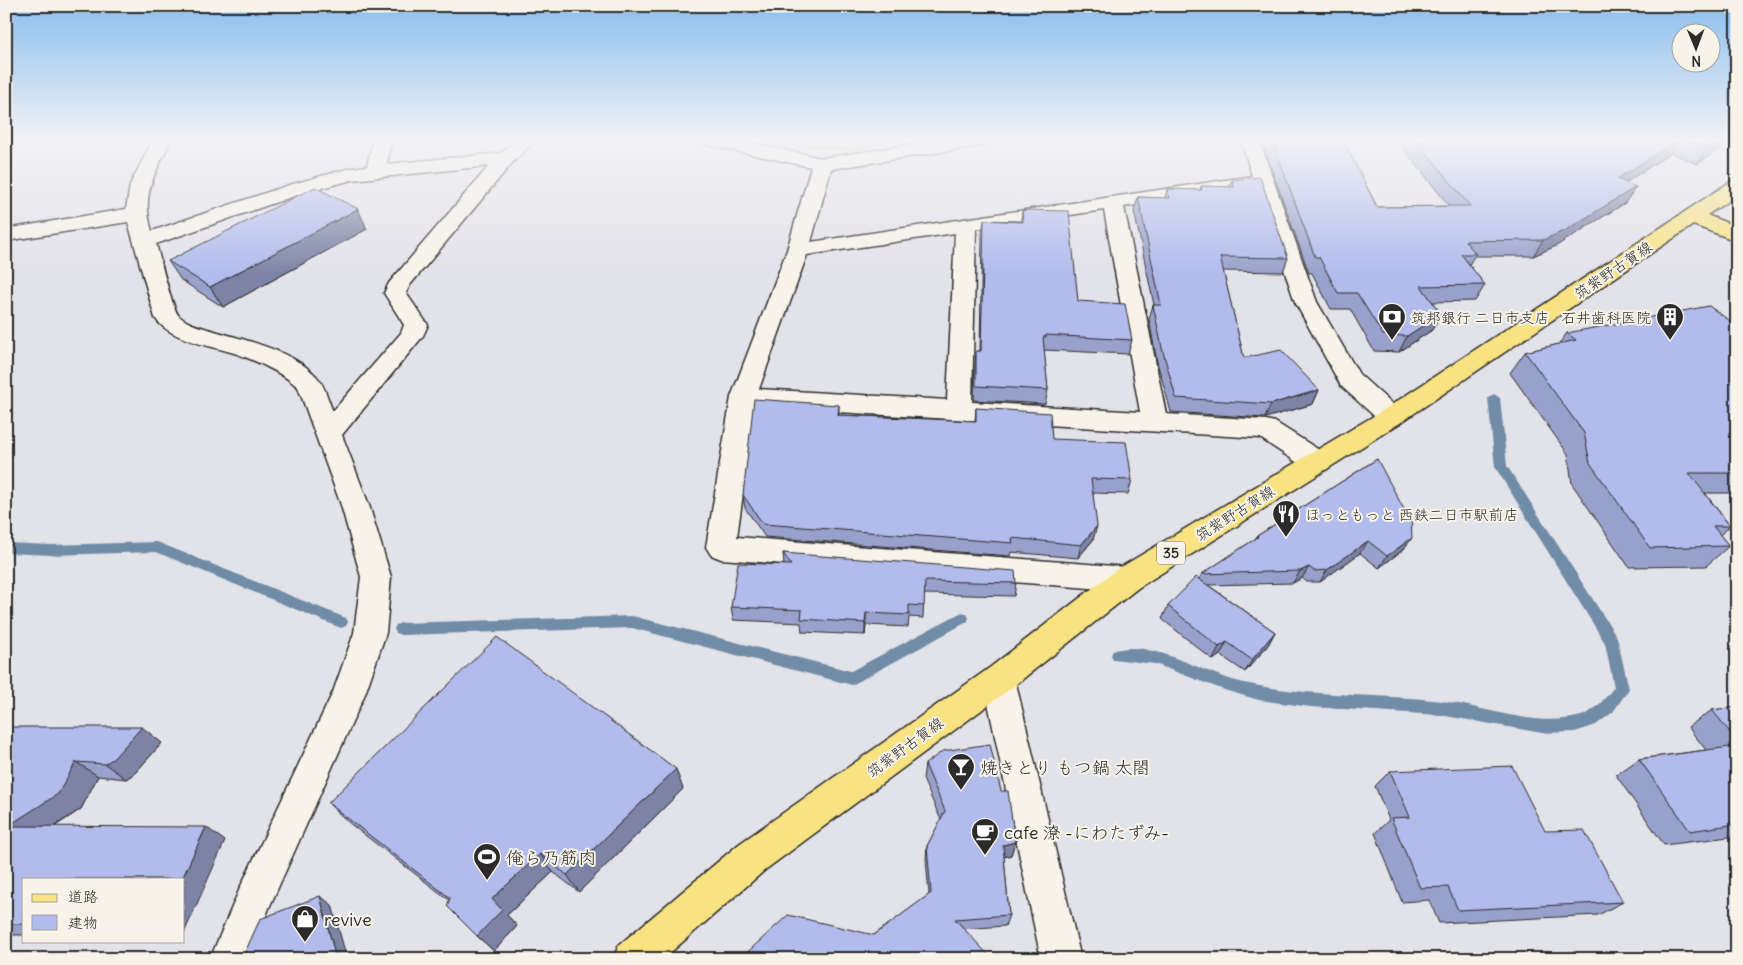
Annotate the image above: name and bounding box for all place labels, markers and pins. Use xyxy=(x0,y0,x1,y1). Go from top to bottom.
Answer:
bank icon: 筑邦銀行 二日市支店 xyxy=(1377,302,1407,341)
building icon: 石井歯科医院 xyxy=(1655,302,1685,341)
place label: 筑邦銀行 二日市支店 xyxy=(1411,308,1550,327)
place label: 石井歯科医院 xyxy=(1561,308,1651,327)
restaurant icon: ほっともっと 西鉄二日市駅前店 xyxy=(1271,499,1301,538)
place label: ほっともっと 西鉄二日市駅前店 xyxy=(1305,505,1519,524)
bar icon: 焼きとり もつ鍋 太閤 xyxy=(946,752,976,791)
place label: 焼きとり もつ鍋 太閤 xyxy=(980,756,1150,779)
cafe icon: cafe 潦 -にわたずみ- xyxy=(970,817,1000,856)
place label: cafe 潦 -にわたずみ- xyxy=(1004,821,1169,844)
sports icon: 俺ら乃筋肉 xyxy=(472,842,502,881)
place label: 俺ら乃筋肉 xyxy=(506,846,596,869)
shop icon: revive xyxy=(290,904,320,943)
place label: revive xyxy=(324,908,372,931)

